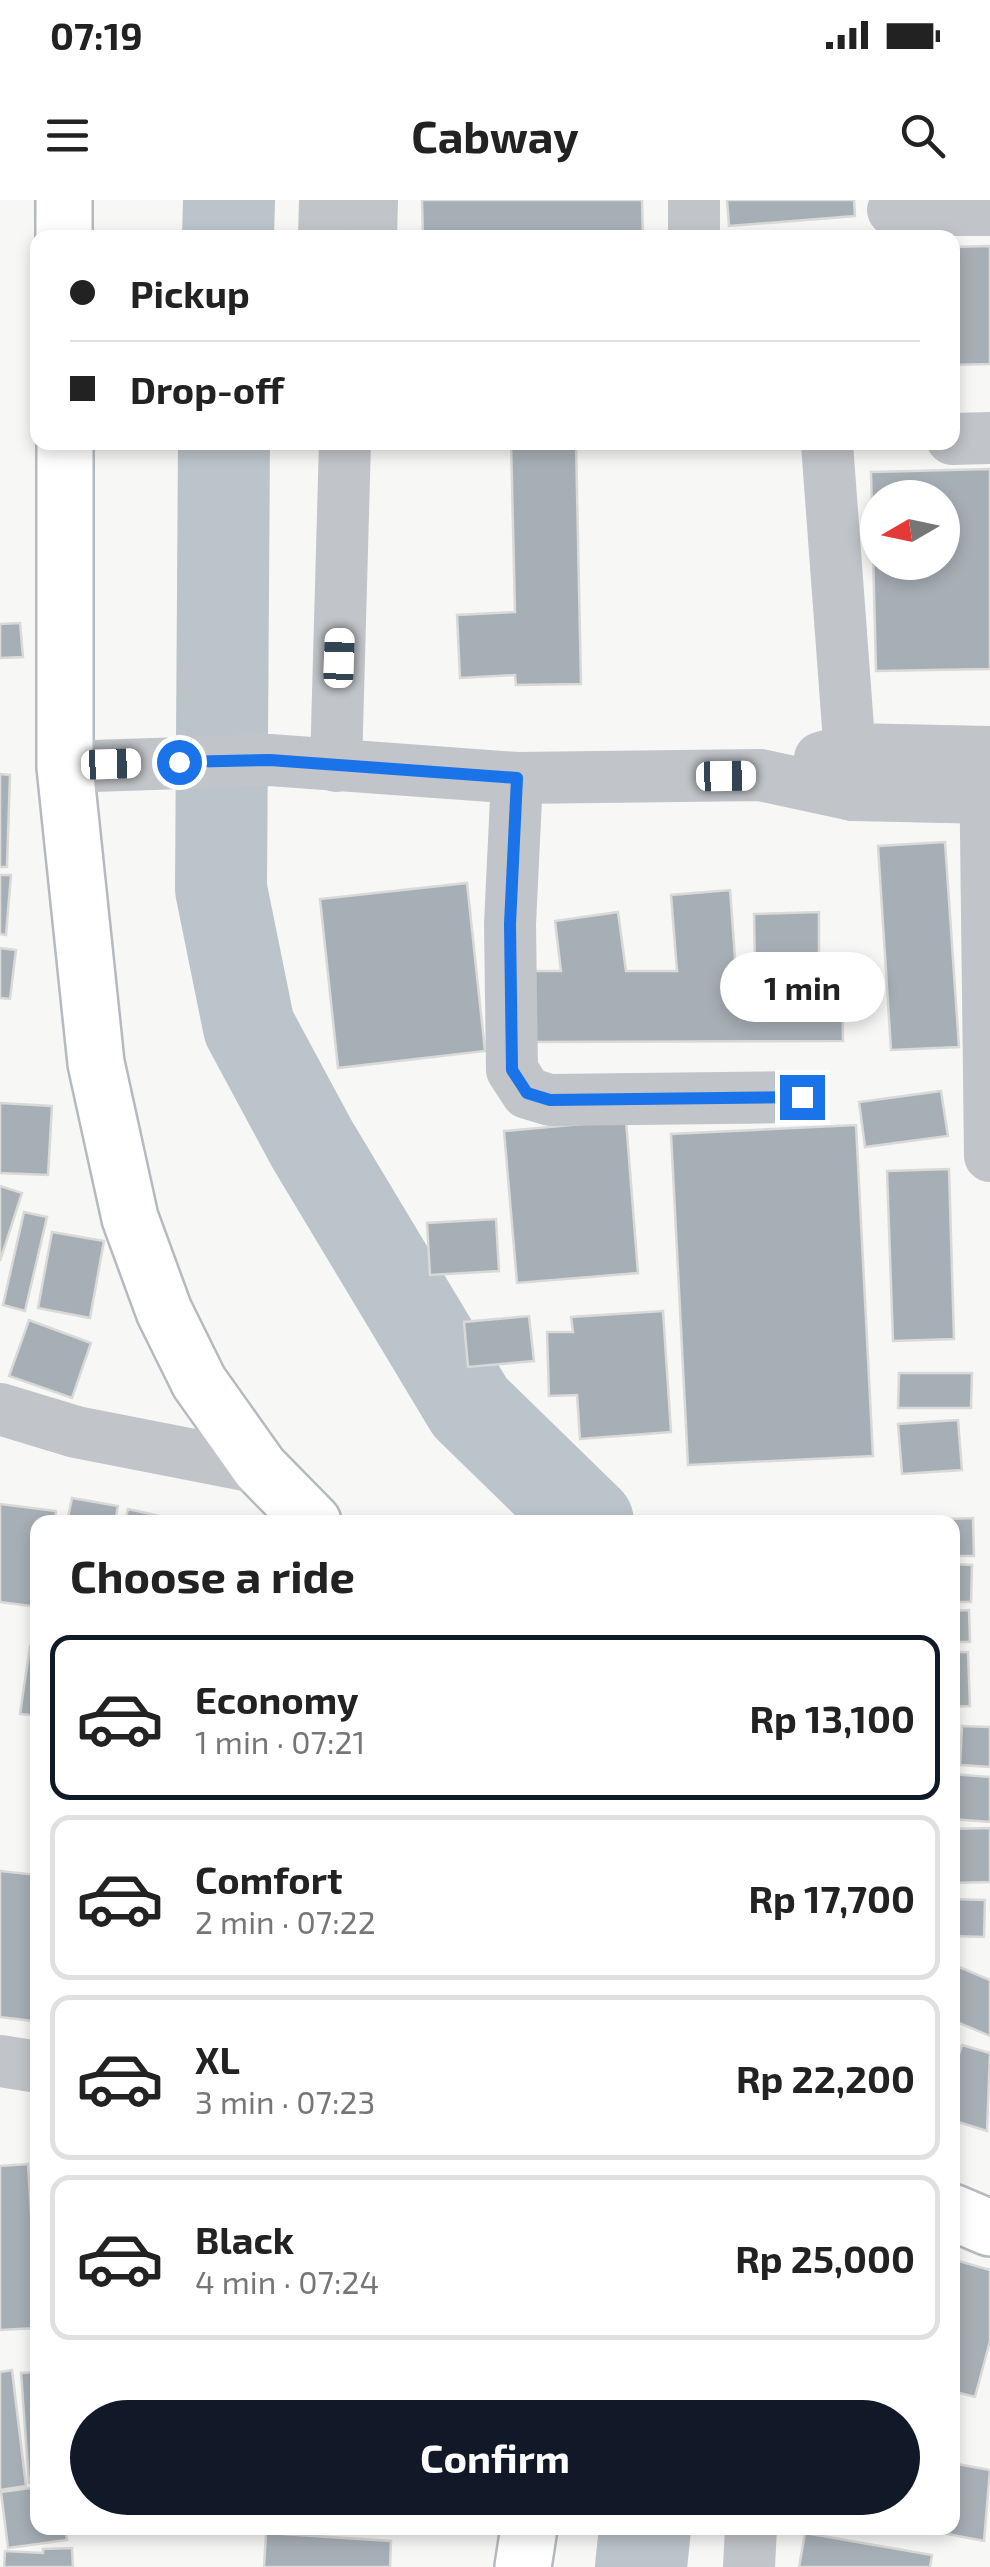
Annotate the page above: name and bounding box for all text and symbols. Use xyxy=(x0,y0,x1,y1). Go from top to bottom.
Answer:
text: 07:19 xyxy=(50,12,143,58)
icon: menu xyxy=(40,108,95,163)
text: Cabway xyxy=(411,108,579,162)
icon: search xyxy=(895,108,950,163)
text: Pickup xyxy=(130,270,250,316)
text: Drop-off xyxy=(130,366,284,412)
north arrow xyxy=(860,480,960,580)
map controls xyxy=(860,480,960,580)
car xyxy=(323,627,355,689)
route start xyxy=(157,740,202,785)
car xyxy=(80,748,142,780)
car xyxy=(696,760,756,792)
callout: 1 min xyxy=(720,952,884,1022)
text: 1 min xyxy=(764,968,841,1006)
route end xyxy=(780,1075,825,1120)
text: Choose a ride xyxy=(70,1548,355,1602)
icon: car xyxy=(75,1673,165,1763)
text: Economy xyxy=(195,1676,359,1722)
text: Rp 13,100 xyxy=(750,1695,915,1741)
text: 1 min · 07:21 xyxy=(195,1722,365,1760)
icon: car xyxy=(75,1853,165,1943)
text: Comfort xyxy=(195,1856,343,1902)
text: Rp 17,700 xyxy=(749,1875,915,1921)
text: 2 min · 07:22 xyxy=(195,1902,376,1940)
icon: car xyxy=(75,2033,165,2123)
text: XL xyxy=(195,2036,240,2082)
text: Rp 22,200 xyxy=(736,2055,915,2101)
text: 3 min · 07:23 xyxy=(195,2082,375,2120)
icon: car xyxy=(75,2213,165,2303)
text: Black xyxy=(195,2216,294,2262)
text: Rp 25,000 xyxy=(735,2235,915,2281)
text: 4 min · 07:24 xyxy=(195,2262,379,2300)
button: Confirm xyxy=(70,2400,920,2515)

